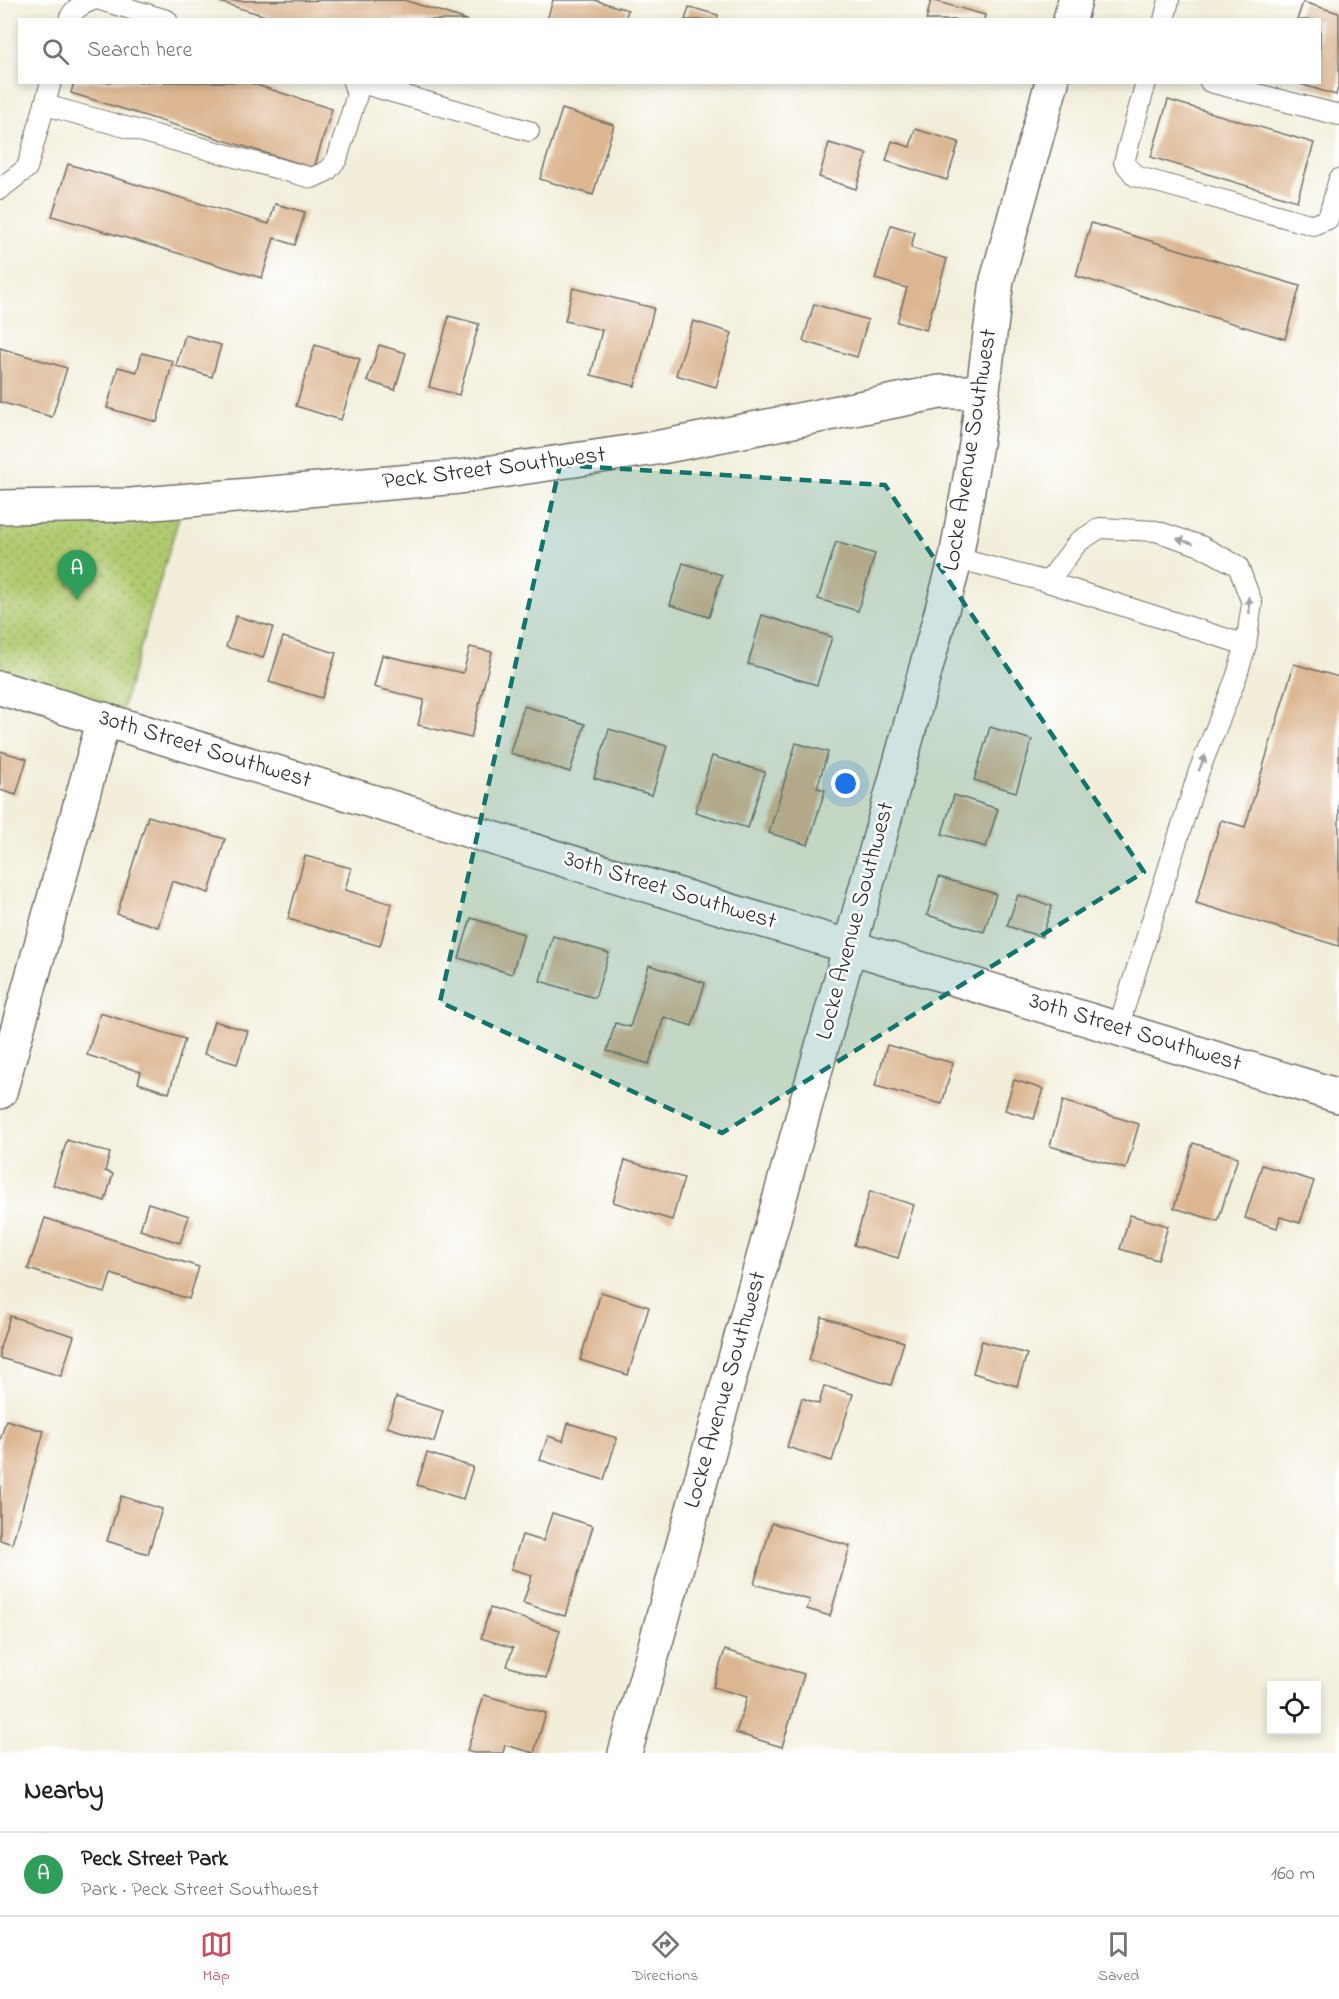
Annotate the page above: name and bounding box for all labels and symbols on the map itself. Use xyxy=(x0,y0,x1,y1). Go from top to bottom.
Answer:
street label: Locke Avenue Southwest xyxy=(935,326,1007,574)
street label: Peck Street Southwest xyxy=(380,438,608,500)
one-way arrow xyxy=(1176,536,1194,545)
pin: A xyxy=(58,550,97,600)
one-way arrow xyxy=(1245,595,1254,614)
street label: 30th Street Southwest xyxy=(95,701,315,799)
one-way arrow xyxy=(1197,753,1207,771)
your location xyxy=(831,769,860,798)
street label: Locke Avenue Southwest xyxy=(807,798,905,1044)
street label: 30th Street Southwest xyxy=(560,842,780,940)
street label: 30th Street Southwest xyxy=(1025,984,1245,1082)
street label: Locke Avenue Southwest xyxy=(675,1268,777,1512)

